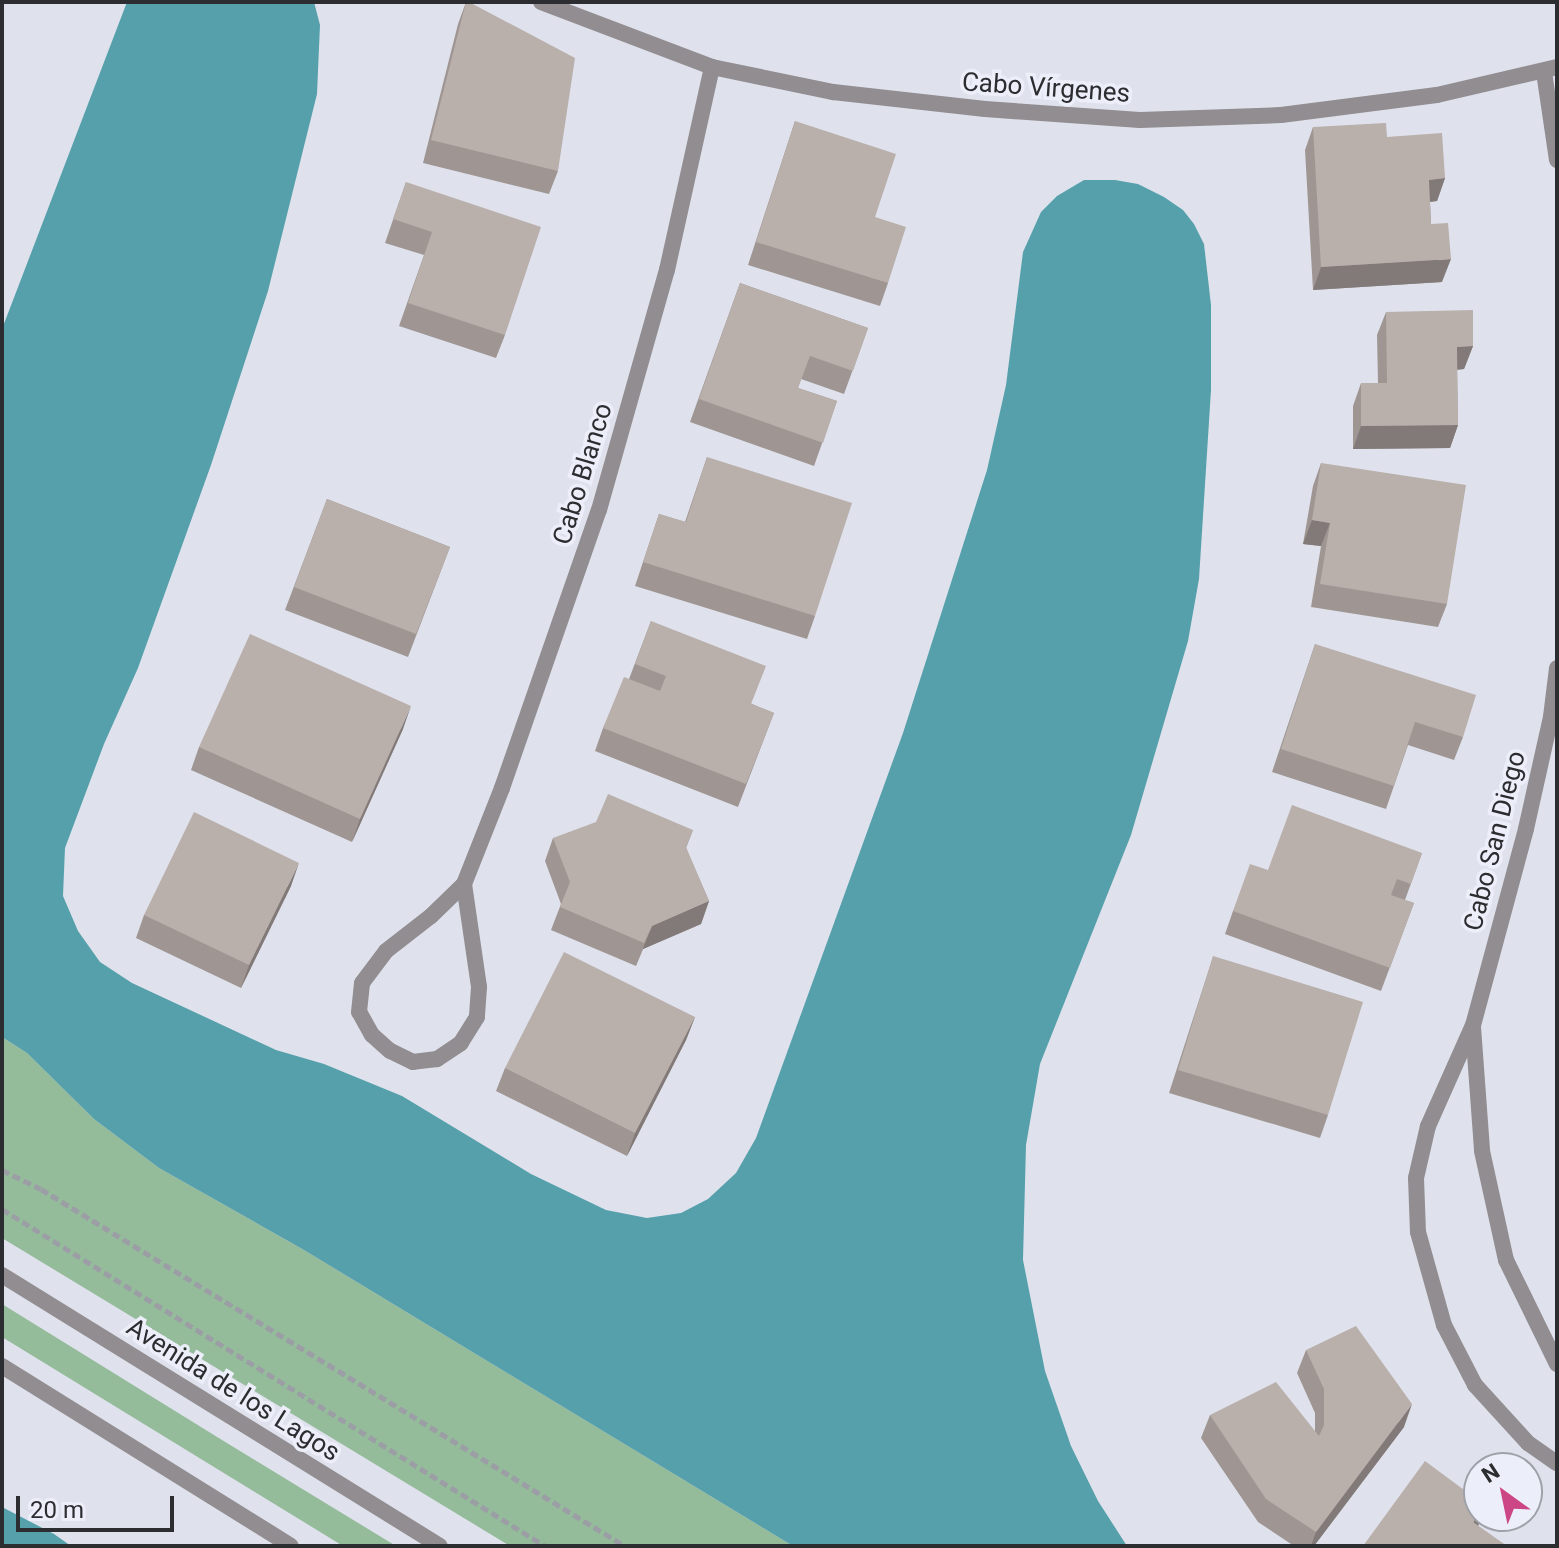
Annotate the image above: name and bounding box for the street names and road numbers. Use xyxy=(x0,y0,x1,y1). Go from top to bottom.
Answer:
street label: Cabo Vírgenes xyxy=(961,67,1131,109)
street label: Cabo Blanco xyxy=(547,399,619,549)
street label: Cabo San Diego xyxy=(1458,748,1532,934)
street label: Avenida de los Lagos xyxy=(121,1312,345,1468)

